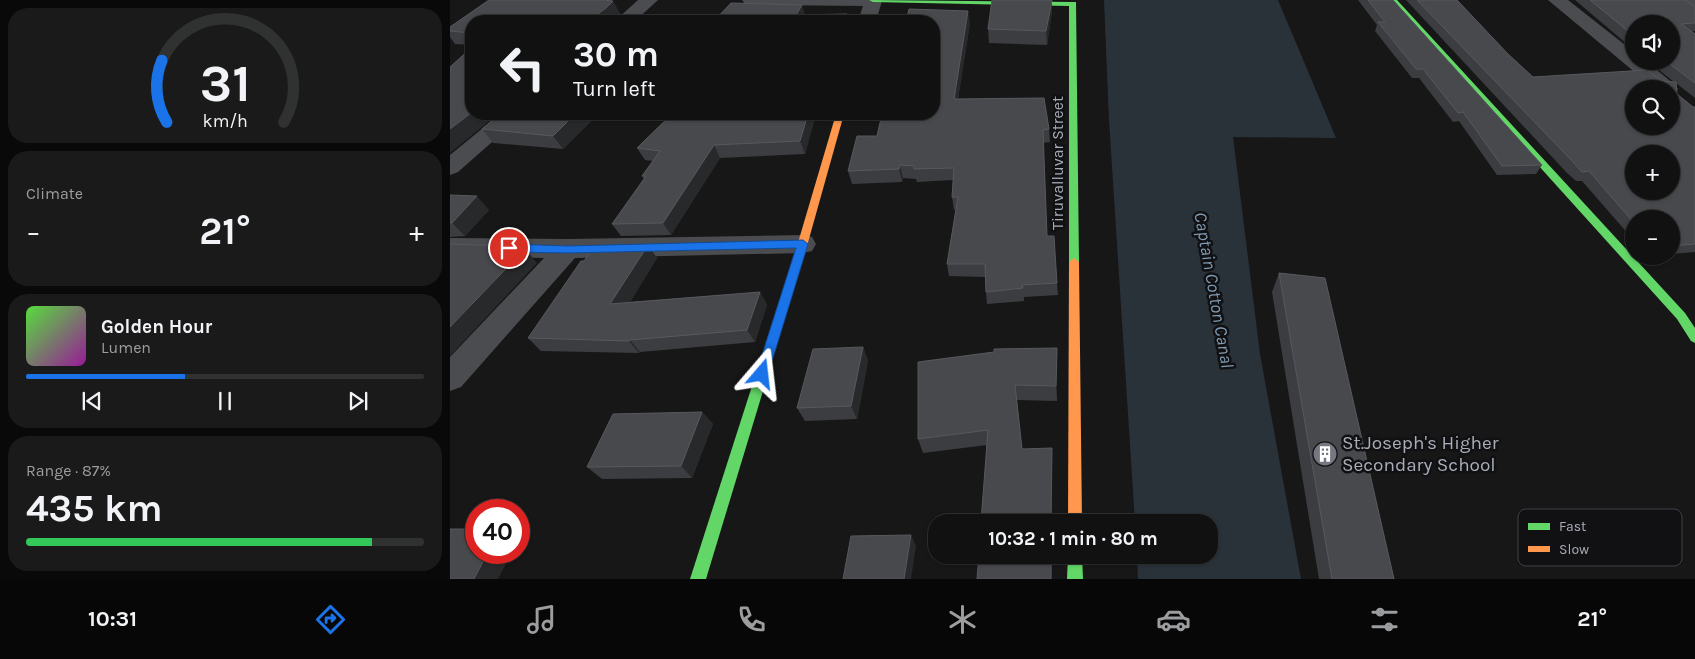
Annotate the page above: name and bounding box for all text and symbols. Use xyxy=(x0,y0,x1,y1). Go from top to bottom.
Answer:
map controls xyxy=(1625,15,1680,265)
button: sound xyxy=(1625,15,1680,70)
text: 30 m xyxy=(573,34,659,75)
icon: left xyxy=(490,35,555,100)
text: 31 xyxy=(200,53,250,114)
text: Turn left xyxy=(573,76,656,102)
button: search xyxy=(1625,80,1680,135)
street label: Tiruvalluvar Street xyxy=(1048,96,1067,230)
text: km/h xyxy=(202,111,248,132)
button: + xyxy=(1625,145,1680,200)
text: Climate xyxy=(26,184,83,203)
text: 21° xyxy=(199,209,251,254)
water label: Captain Cotton Canal xyxy=(1189,210,1239,370)
button: − xyxy=(1625,210,1680,265)
text: − xyxy=(26,215,41,248)
text: + xyxy=(409,215,424,248)
pin xyxy=(488,227,530,269)
icon: arrive xyxy=(495,234,523,262)
text: Golden Hour xyxy=(101,316,212,338)
text: Lumen xyxy=(101,338,151,357)
position arrow xyxy=(735,347,787,399)
icon: previous xyxy=(78,387,106,415)
icon: pause xyxy=(211,387,239,415)
icon: next xyxy=(344,387,372,415)
place label: St.Joseph's Higher Secondary School xyxy=(1342,432,1499,476)
building icon: St.Joseph's Higher Secondary School xyxy=(1312,441,1338,467)
text: Range · 87% xyxy=(26,461,111,480)
text: 435 km xyxy=(26,486,163,531)
speed limit sign: 40 xyxy=(465,499,530,564)
legend xyxy=(1518,509,1682,566)
text: Fast xyxy=(1559,518,1586,535)
text: 10:32 · 1 min · 80 m xyxy=(988,528,1158,550)
text: Slow xyxy=(1559,541,1589,558)
icon: directions xyxy=(313,602,348,637)
icon: music xyxy=(524,602,559,637)
icon: phone xyxy=(734,602,769,637)
icon: climate xyxy=(945,602,980,637)
icon: car xyxy=(1156,602,1191,637)
icon: filters xyxy=(1367,602,1402,637)
text: 10:31 xyxy=(88,606,137,632)
text: 21° xyxy=(1577,606,1607,632)

